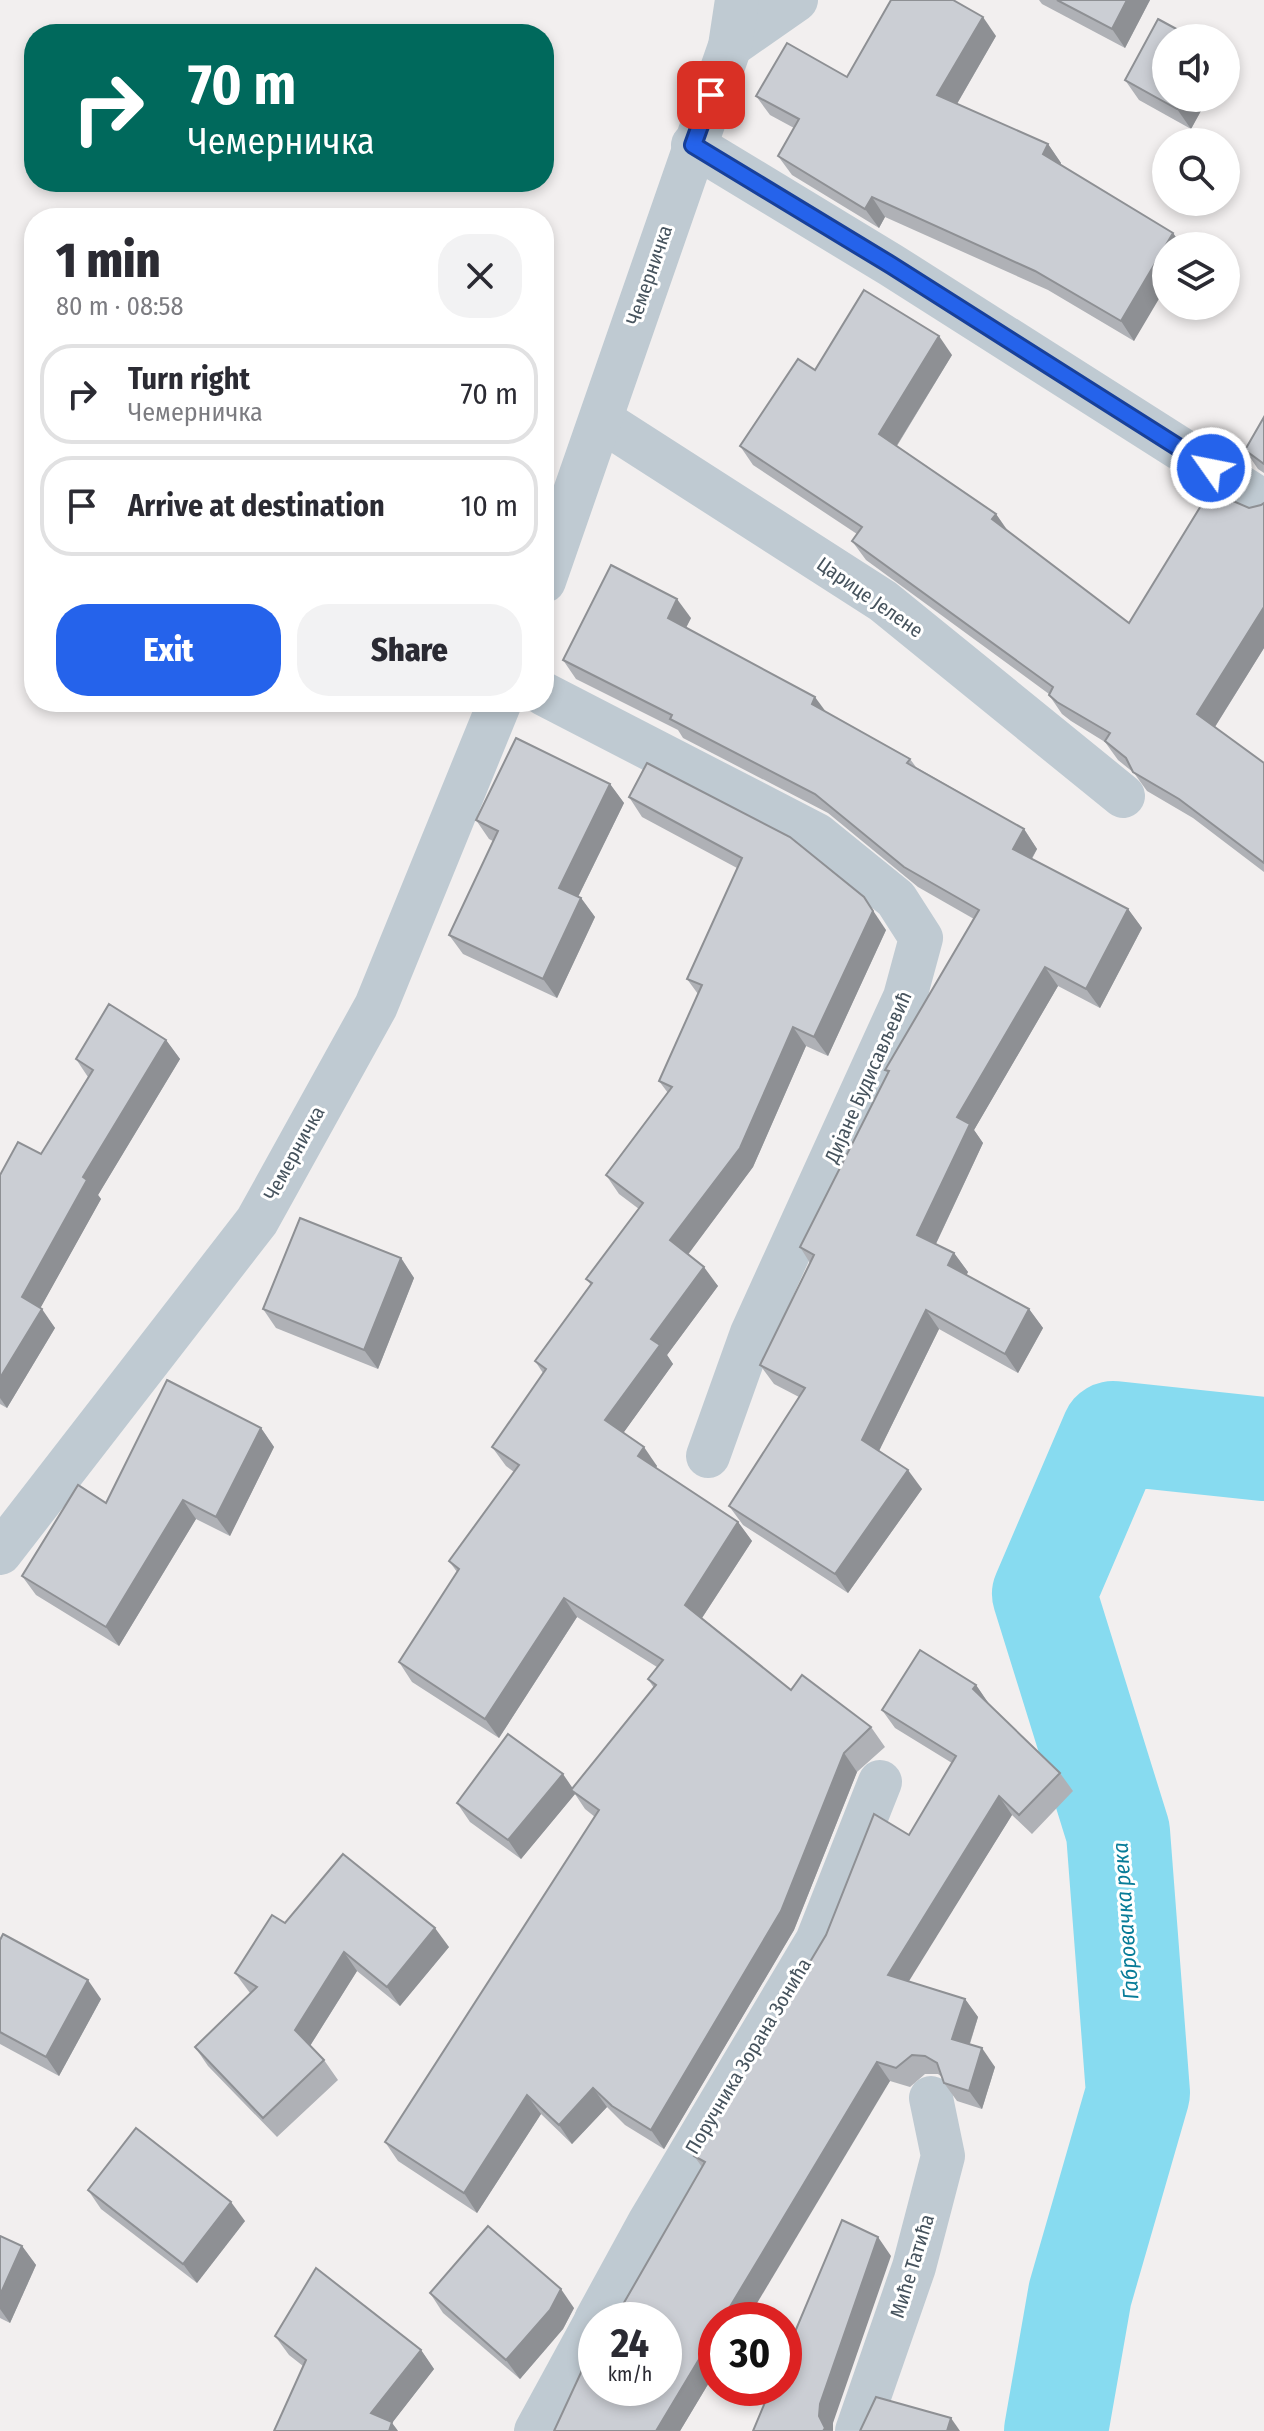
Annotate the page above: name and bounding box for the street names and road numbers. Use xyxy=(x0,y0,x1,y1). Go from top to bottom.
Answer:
street label: Чемерничка xyxy=(621,222,677,328)
street label: Царице Јелене xyxy=(812,552,928,642)
street label: Дијане Будисављевић xyxy=(819,987,917,1168)
street label: Чемерничка xyxy=(258,1102,330,1204)
street label: Поручника Зорана Зонића xyxy=(680,1954,816,2158)
street label: Миће Татића xyxy=(885,2211,939,2321)

